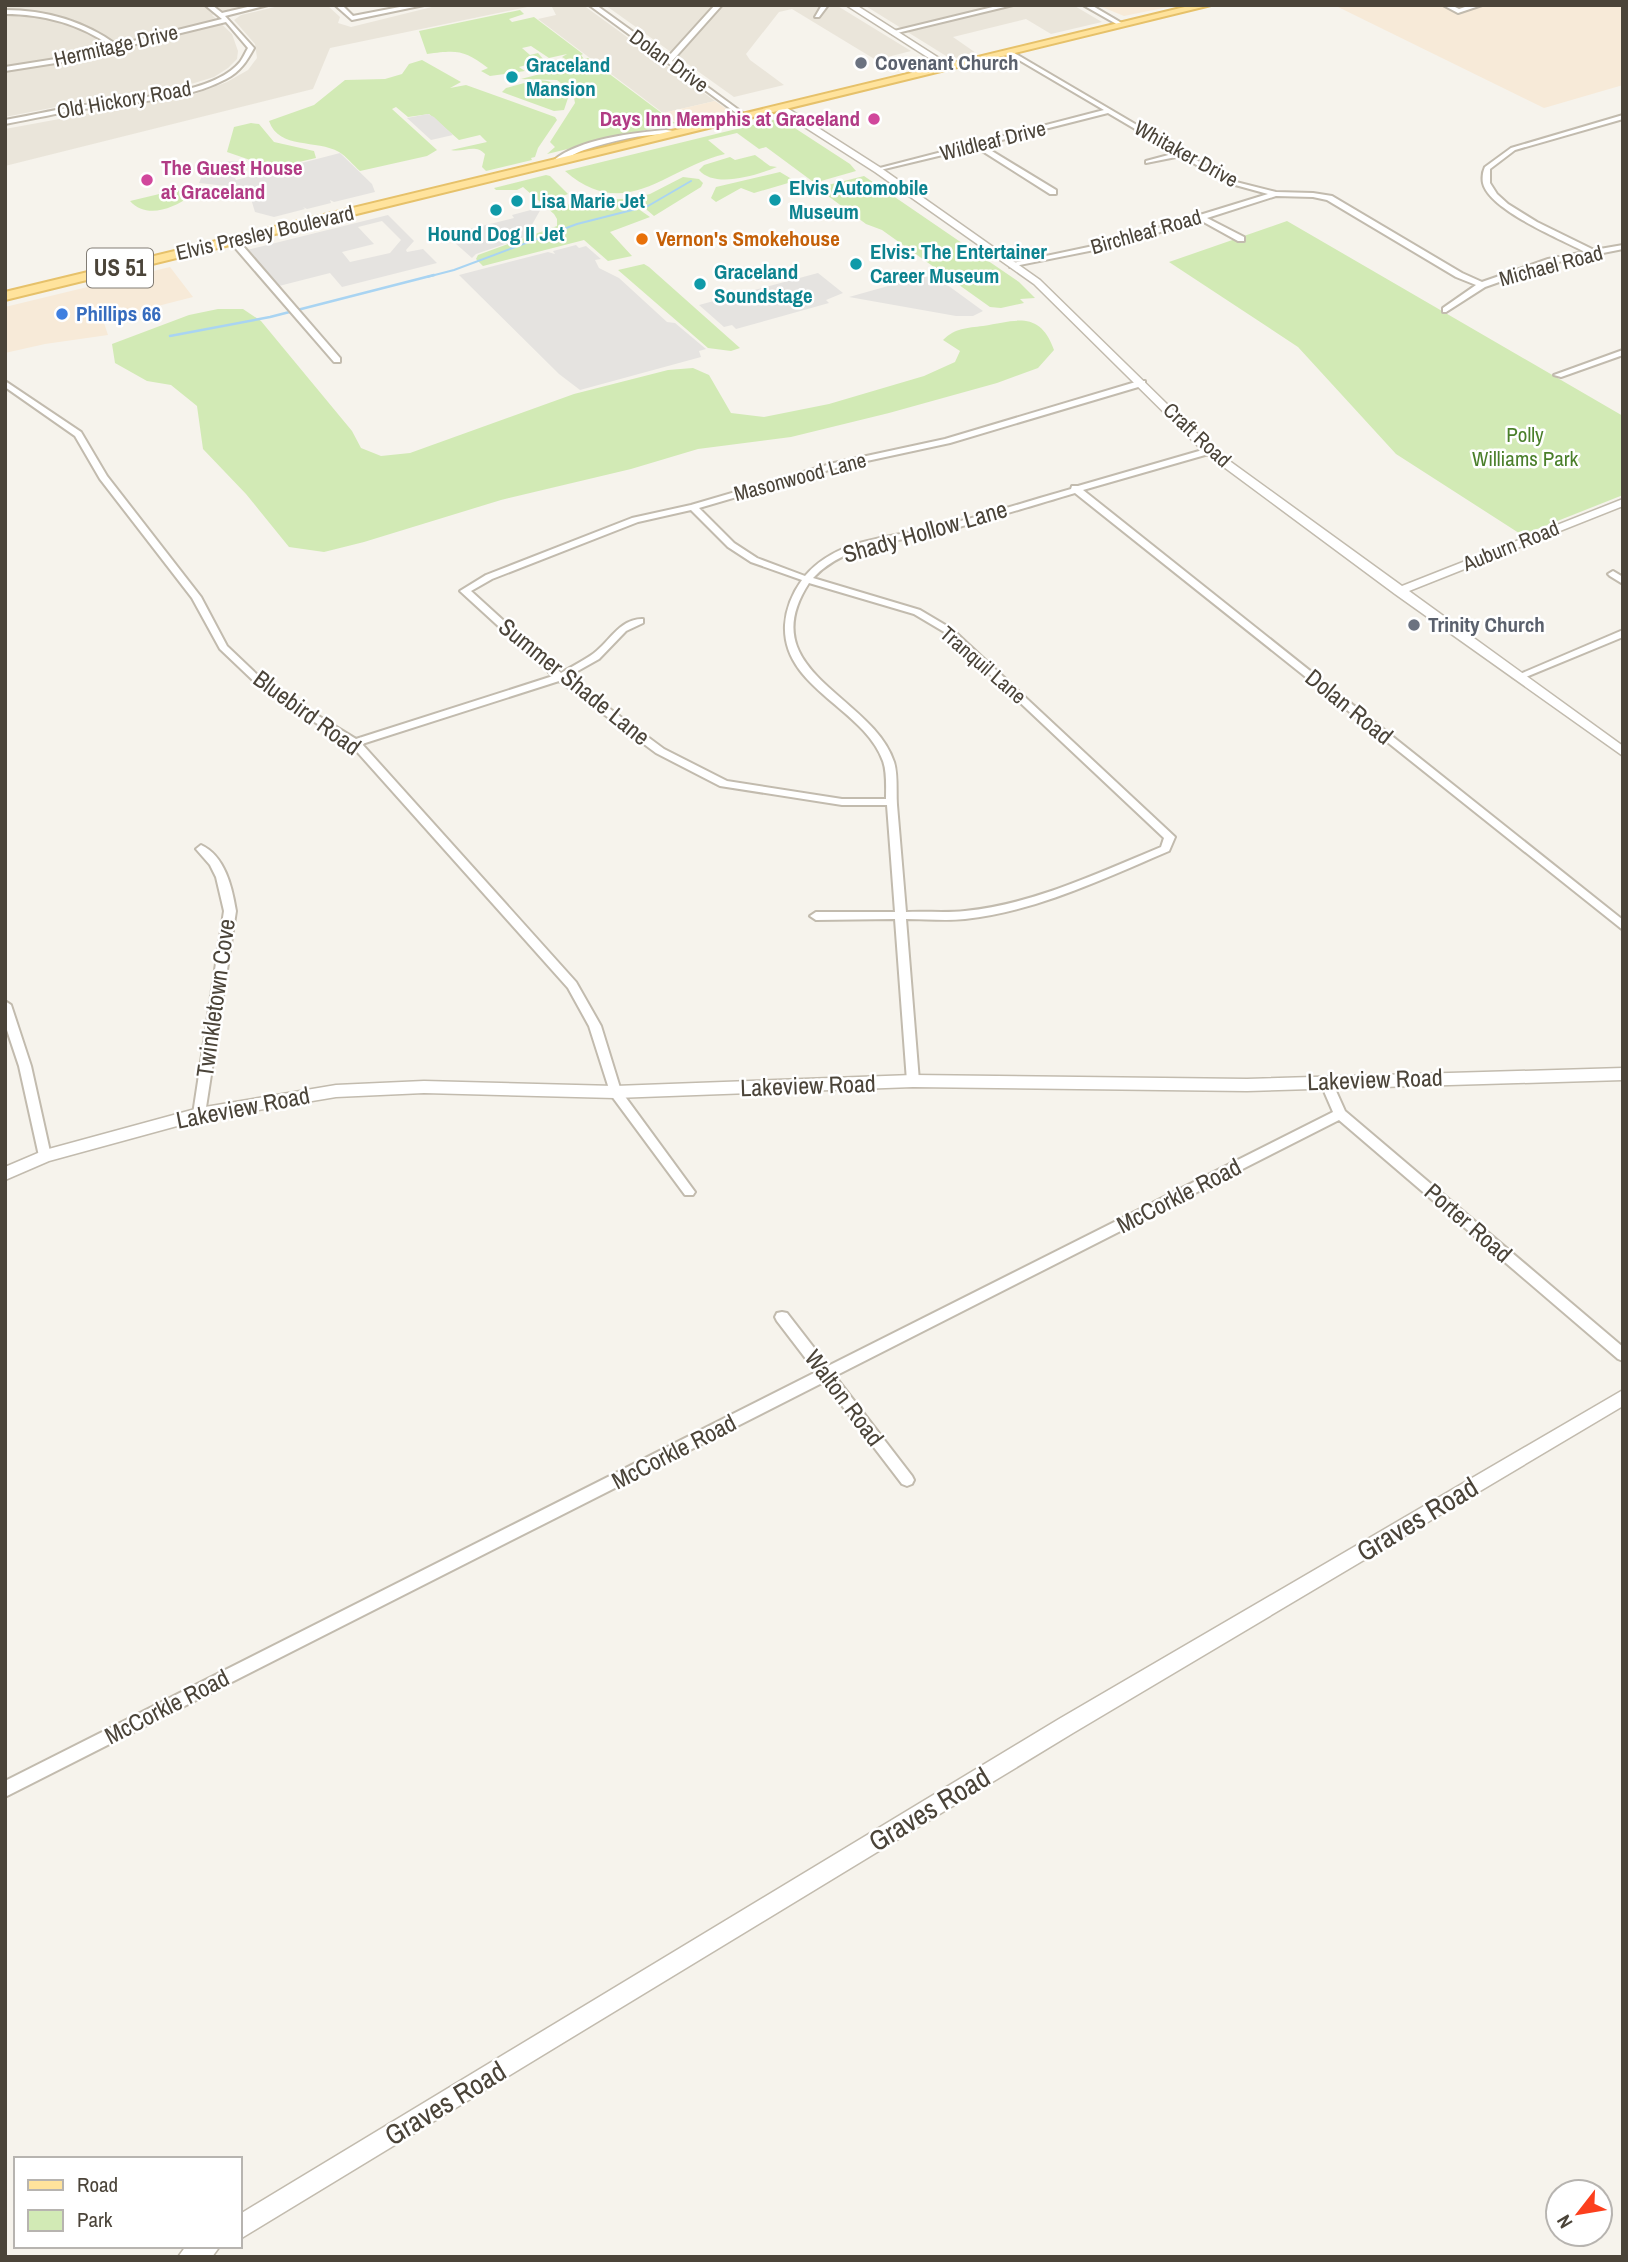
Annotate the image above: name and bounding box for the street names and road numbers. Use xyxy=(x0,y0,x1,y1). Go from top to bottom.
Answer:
street label: Hermitage Drive xyxy=(51,17,181,74)
street label: Dolan Drive xyxy=(624,22,715,99)
street label: Old Hickory Road xyxy=(54,73,193,126)
street label: Wildleaf Drive xyxy=(937,113,1049,168)
street label: Whitaker Drive xyxy=(1129,113,1243,194)
street label: Elvis Presley Boulevard xyxy=(173,198,357,267)
street label: Birchleaf Road xyxy=(1087,202,1205,261)
street label: Michael Road xyxy=(1496,238,1606,293)
road number: US 51 xyxy=(87,248,153,288)
street label: Craft Road xyxy=(1157,396,1238,474)
street label: Masonwood Lane xyxy=(730,445,869,508)
street label: Shady Hollow Lane xyxy=(839,492,1011,570)
street label: Auburn Road xyxy=(1457,513,1563,578)
street label: Summer Shade Lane xyxy=(492,610,657,752)
street label: Tranquil Lane xyxy=(934,619,1033,710)
street label: Dolan Road xyxy=(1299,661,1400,751)
street label: Bluebird Road xyxy=(247,662,368,762)
street label: Twinkletown Cove xyxy=(188,917,242,1079)
street label: Lakeview Road xyxy=(1307,1061,1443,1097)
street label: Lakeview Road xyxy=(740,1067,876,1103)
street label: Lakeview Road xyxy=(173,1078,312,1136)
street label: McCorkle Road xyxy=(1111,1150,1246,1240)
street label: Porter Road xyxy=(1418,1175,1519,1269)
street label: Walton Road xyxy=(798,1343,892,1452)
street label: McCorkle Road xyxy=(606,1406,741,1496)
street label: Graves Road xyxy=(1349,1468,1485,1570)
street label: McCorkle Road xyxy=(99,1661,234,1751)
street label: Graves Road xyxy=(861,1758,997,1860)
street label: Graves Road xyxy=(377,2052,513,2154)

